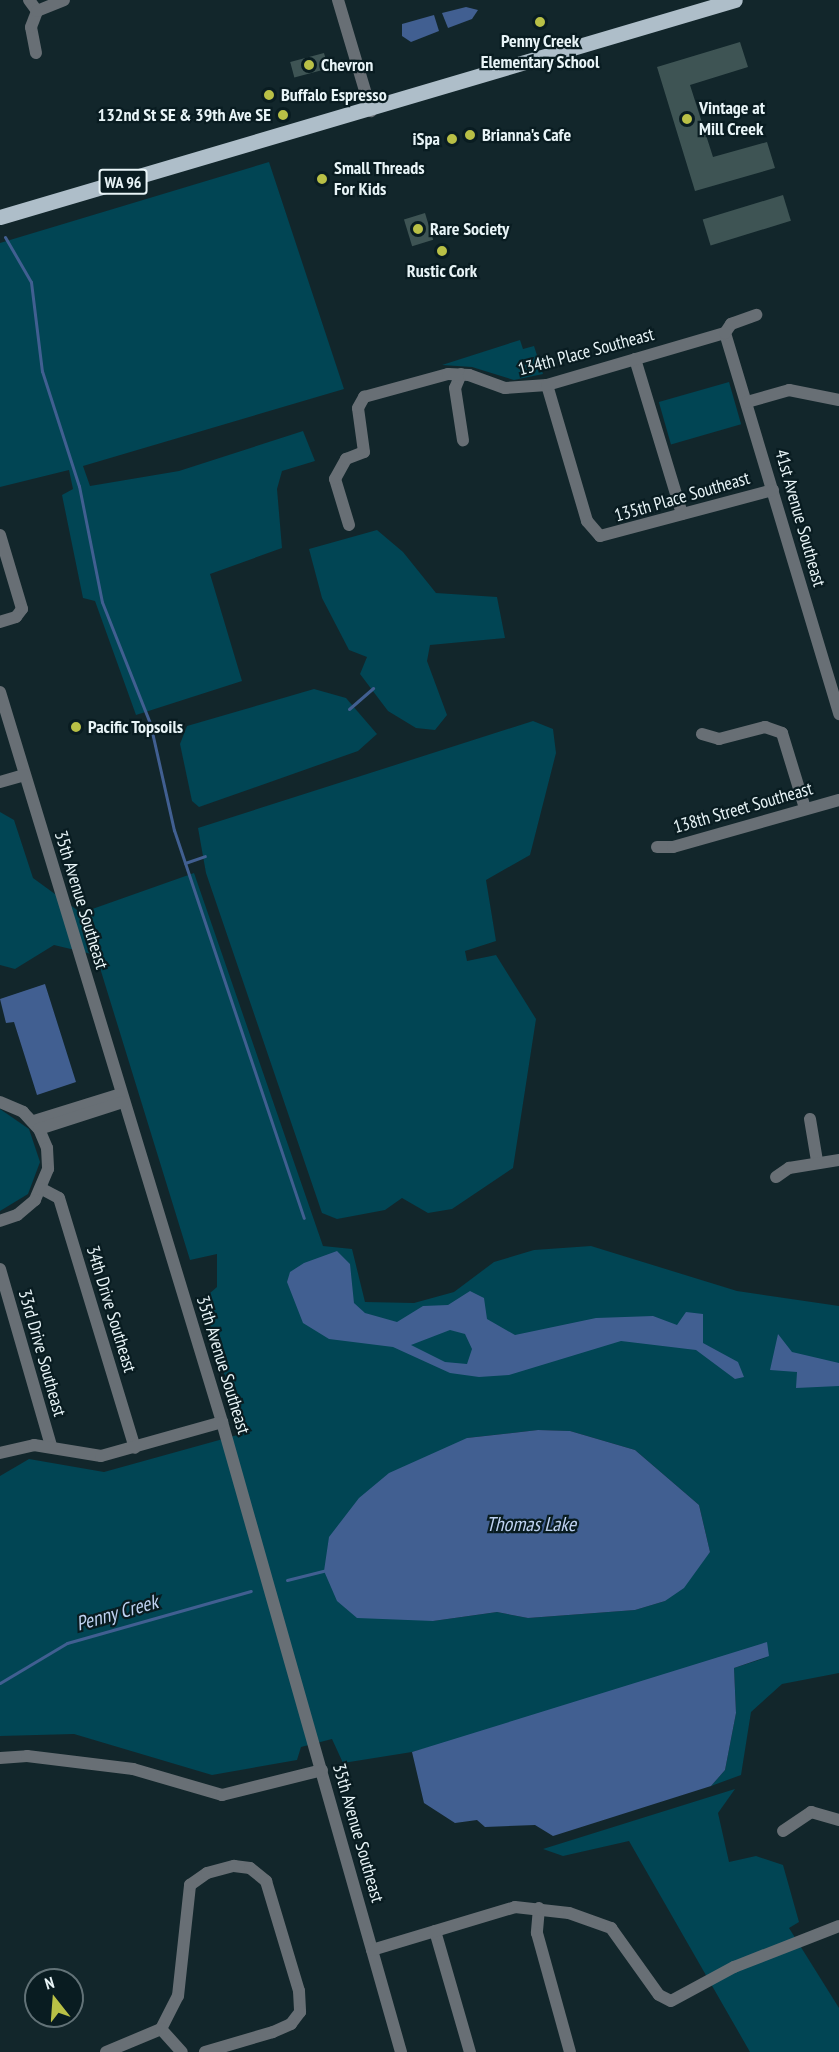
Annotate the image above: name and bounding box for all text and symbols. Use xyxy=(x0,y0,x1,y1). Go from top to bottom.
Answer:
marker: Penny Creek Elementary School xyxy=(533,15,547,29)
place label: Penny Creek Elementary School xyxy=(480,31,600,74)
place label: Chevron xyxy=(321,54,373,76)
marker: Chevron xyxy=(302,58,316,72)
place label: Buffalo Espresso xyxy=(281,84,387,106)
marker: Buffalo Espresso xyxy=(262,88,276,102)
place label: Vintage at Mill Creek xyxy=(699,98,765,140)
place label: 132nd St SE & 39th Ave SE xyxy=(97,104,271,126)
marker: 132nd St SE & 39th Ave SE xyxy=(276,108,290,122)
marker: Vintage at Mill Creek xyxy=(680,112,694,126)
place label: Brianna's Cafe xyxy=(482,124,571,146)
place label: iSpa xyxy=(413,128,440,150)
marker: Brianna's Cafe xyxy=(463,128,477,142)
marker: iSpa xyxy=(445,132,459,146)
place label: Small Threads For Kids xyxy=(334,158,425,201)
road number: WA 96 xyxy=(98,169,148,195)
marker: Small Threads For Kids xyxy=(315,172,329,186)
place label: Rare Society xyxy=(430,218,509,240)
marker: Rare Society xyxy=(411,222,425,236)
marker: Rustic Cork xyxy=(435,244,449,258)
place label: Rustic Cork xyxy=(406,260,478,282)
street label: 134th Place Southeast xyxy=(516,323,656,381)
street label: 41st Avenue Southeast xyxy=(770,447,830,589)
street label: 135th Place Southeast xyxy=(612,467,752,527)
place label: Pacific Topsoils xyxy=(88,716,184,738)
marker: Pacific Topsoils xyxy=(69,720,83,734)
street label: 138th Street Southeast xyxy=(671,778,815,838)
street label: 35th Avenue Southeast xyxy=(50,828,112,972)
street label: 34th Drive Southeast xyxy=(81,1243,141,1375)
street label: 33rd Drive Southeast xyxy=(14,1287,70,1419)
street label: 35th Avenue Southeast xyxy=(192,1293,254,1437)
water label: Thomas Lake xyxy=(486,1512,576,1536)
water label: Penny Creek xyxy=(73,1590,161,1636)
street label: 35th Avenue Southeast xyxy=(328,1761,388,1905)
north arrow xyxy=(24,1968,84,2028)
text: N xyxy=(42,1972,56,1994)

